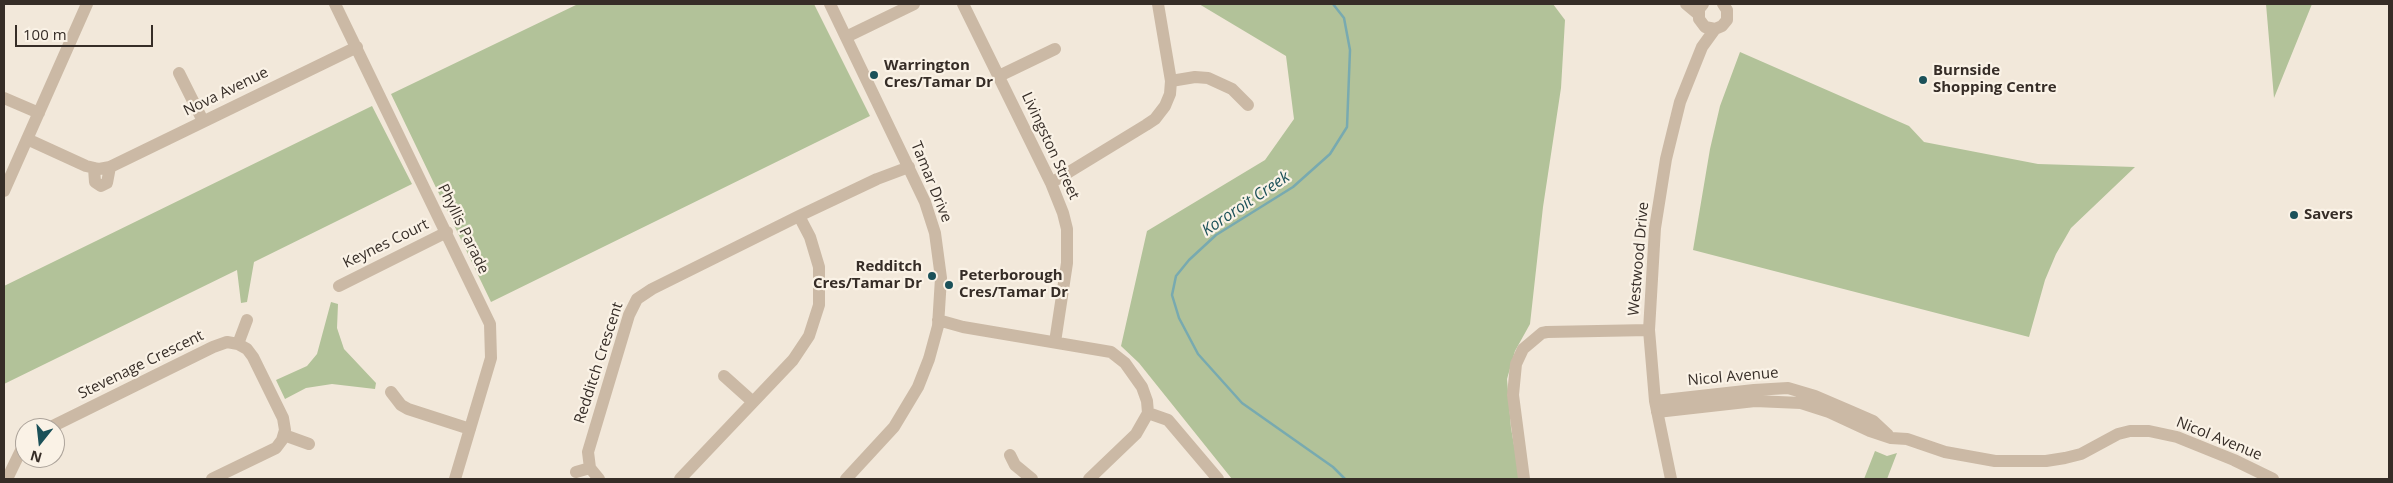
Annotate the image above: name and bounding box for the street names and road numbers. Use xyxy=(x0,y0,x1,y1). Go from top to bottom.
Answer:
street label: Nova Avenue xyxy=(181,64,271,120)
street label: Livingston Street xyxy=(1017,89,1083,203)
street label: Tamar Drive xyxy=(907,139,955,225)
street label: Phyllis Parade xyxy=(434,181,492,277)
street label: Westwood Drive xyxy=(1625,201,1653,317)
street label: Keynes Court xyxy=(340,216,432,272)
street label: Redditch Crescent xyxy=(571,300,627,426)
street label: Stevenage Crescent xyxy=(75,327,207,403)
street label: Nicol Avenue xyxy=(1687,364,1779,390)
street label: Nicol Avenue xyxy=(2173,414,2265,464)

